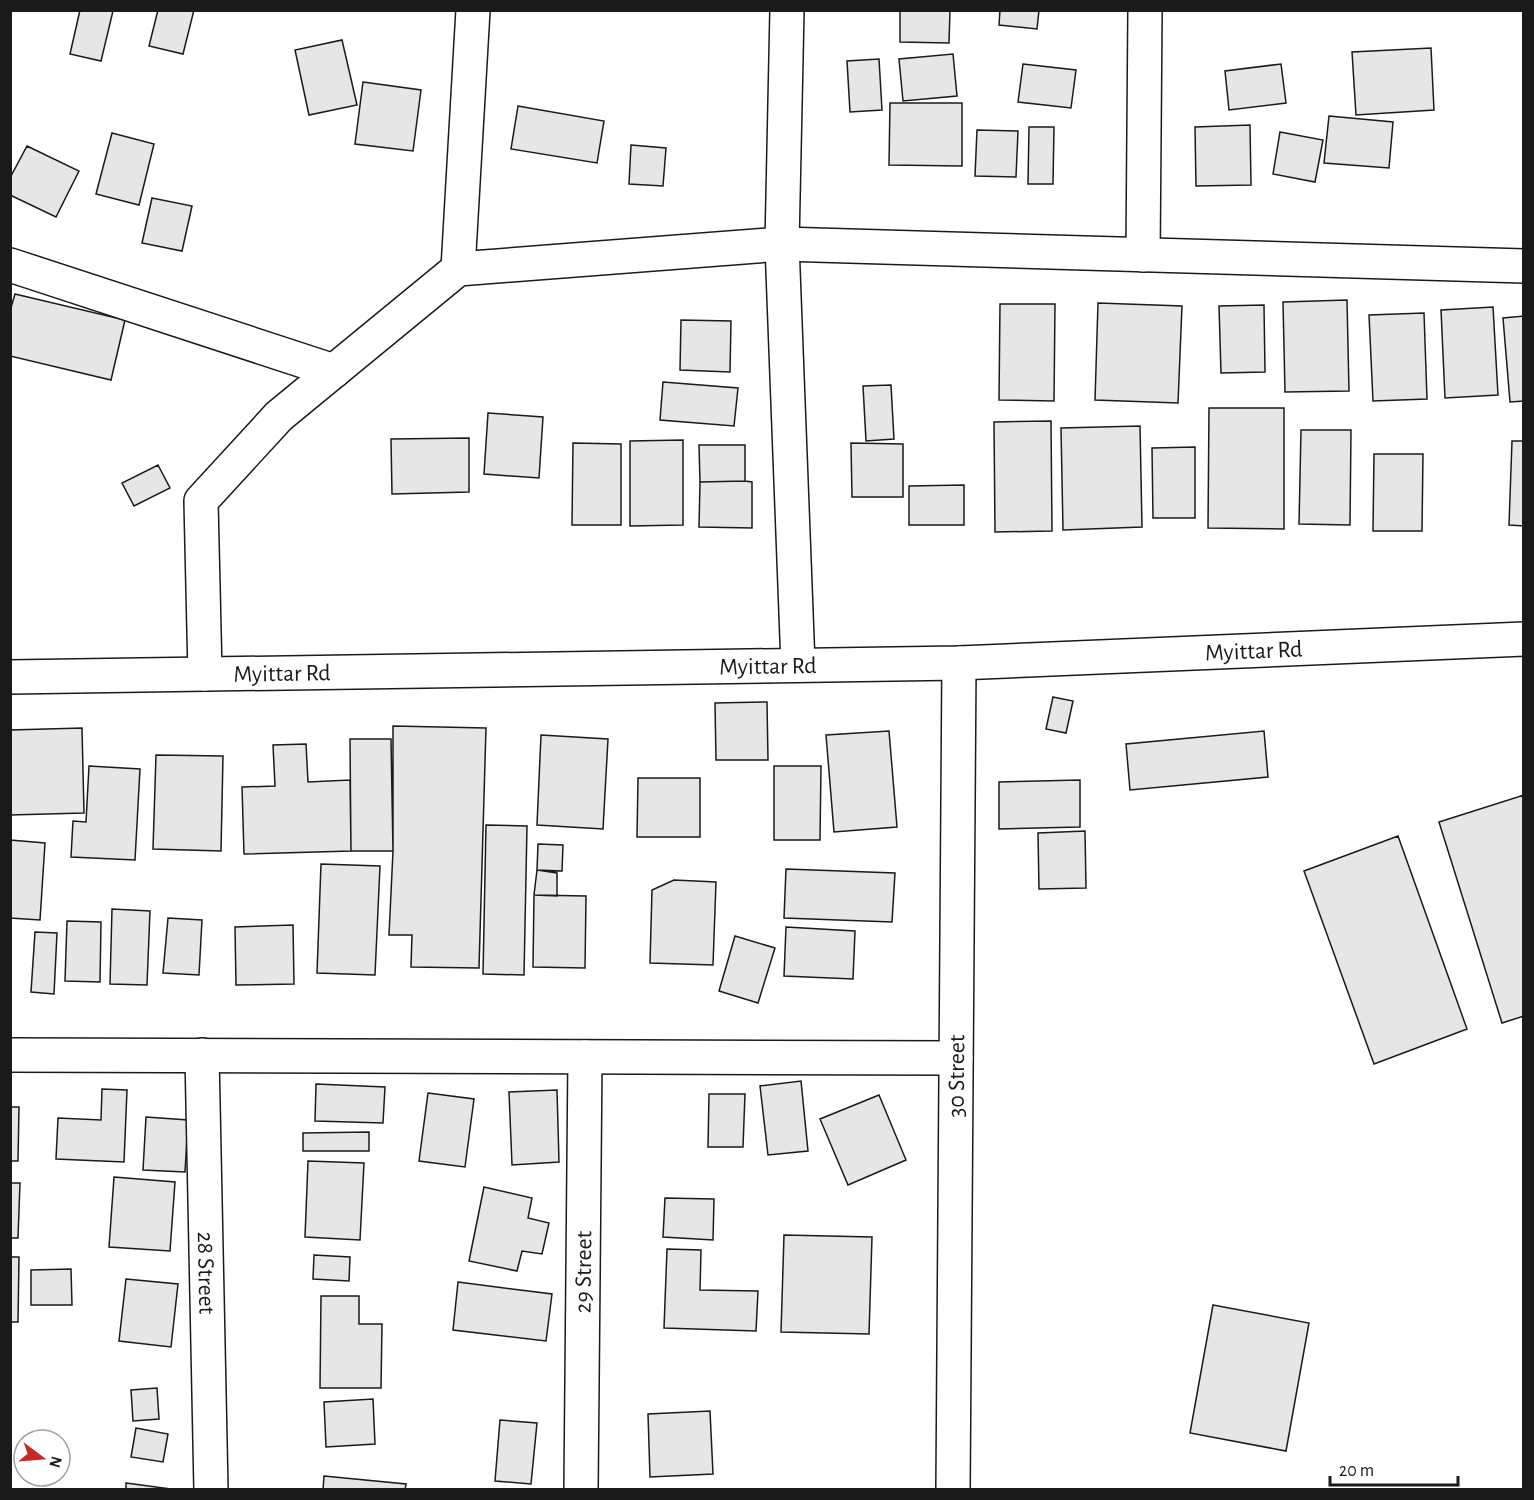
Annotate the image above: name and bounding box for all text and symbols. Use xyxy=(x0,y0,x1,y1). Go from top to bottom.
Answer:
street label: Myittar Rd xyxy=(1205,637,1303,666)
street label: Myittar Rd xyxy=(719,654,817,680)
street label: Myittar Rd xyxy=(233,661,331,687)
street label: 30 Street xyxy=(945,1034,969,1118)
street label: 29 Street xyxy=(572,1230,596,1313)
street label: 28 Street xyxy=(193,1231,218,1315)
north arrow xyxy=(12,1428,72,1488)
scale bar xyxy=(1330,1449,1458,1487)
text: N xyxy=(46,1454,65,1469)
text: 20 m xyxy=(1339,1462,1374,1480)

